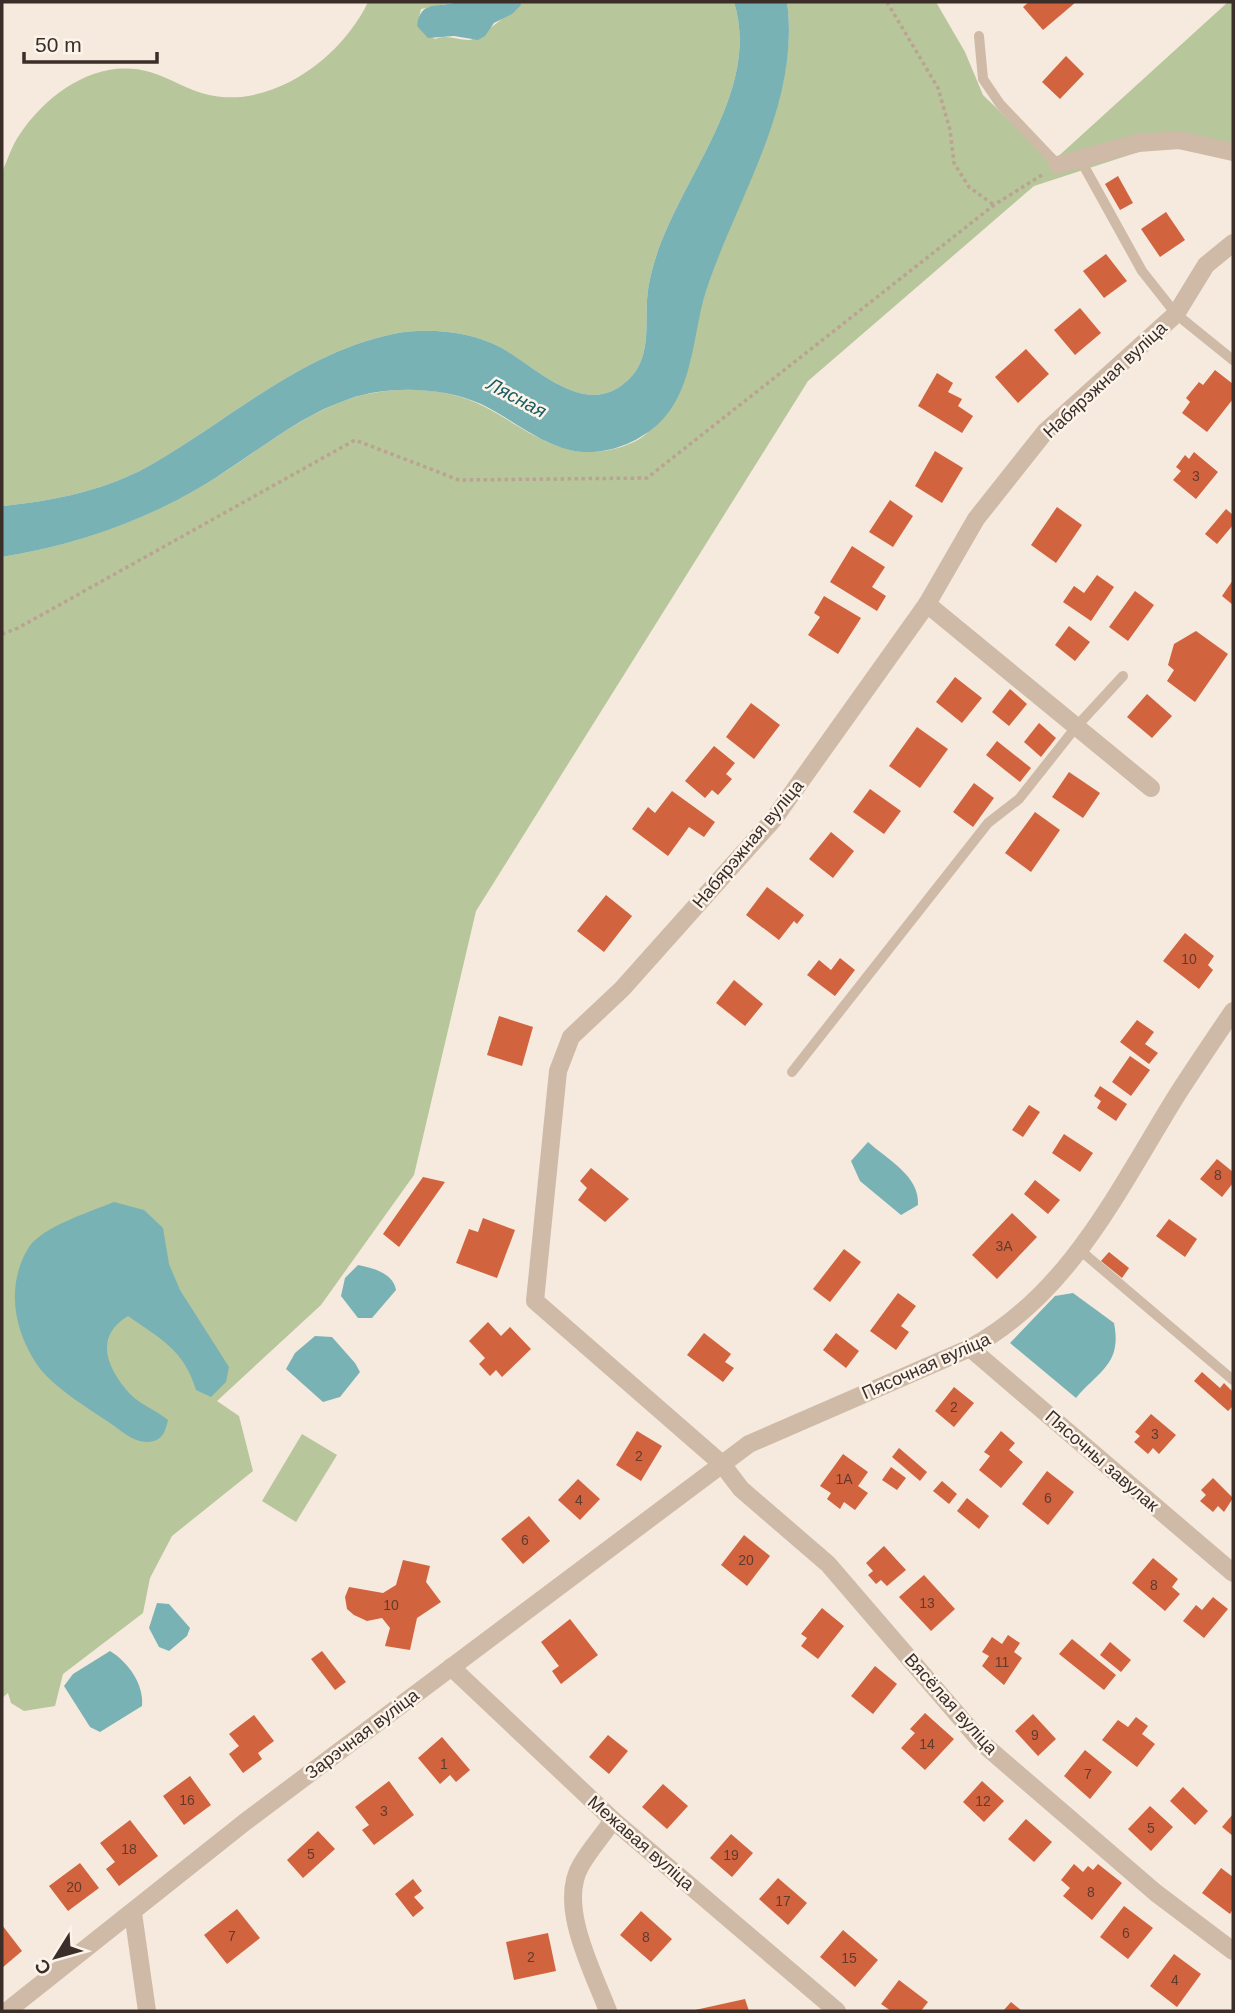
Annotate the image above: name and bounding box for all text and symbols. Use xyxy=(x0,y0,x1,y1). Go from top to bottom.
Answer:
scale bar xyxy=(24,21,158,65)
text: 50 m xyxy=(35,33,82,56)
street label: Набярэжная вуліца xyxy=(1039,317,1171,442)
water label: Лясная xyxy=(482,372,550,422)
house number: 3 xyxy=(1192,468,1200,484)
street label: Набярэжная вуліца xyxy=(689,775,808,912)
house number: 10 xyxy=(1181,951,1197,967)
house number: 8 xyxy=(1214,1167,1222,1183)
house number: 3А xyxy=(995,1238,1013,1254)
street label: Пясочная вуліца xyxy=(859,1328,994,1403)
house number: 2 xyxy=(950,1399,958,1415)
street label: Пясочны завулак xyxy=(1041,1406,1163,1516)
house number: 3 xyxy=(1151,1426,1159,1442)
house number: 2 xyxy=(635,1448,643,1464)
house number: 1А xyxy=(835,1471,853,1487)
house number: 6 xyxy=(1044,1490,1052,1506)
house number: 4 xyxy=(575,1492,583,1508)
house number: 6 xyxy=(521,1532,529,1548)
house number: 20 xyxy=(738,1552,754,1568)
house number: 8 xyxy=(1150,1577,1158,1593)
house number: 13 xyxy=(919,1595,935,1611)
house number: 10 xyxy=(383,1597,399,1613)
street label: Вясёлая вуліца xyxy=(901,1650,1002,1759)
house number: 11 xyxy=(995,1654,1009,1670)
street label: Зарэчная вуліца xyxy=(301,1684,423,1783)
house number: 9 xyxy=(1031,1727,1039,1743)
house number: 14 xyxy=(919,1736,935,1752)
house number: 1 xyxy=(440,1756,448,1772)
house number: 7 xyxy=(1084,1766,1092,1782)
house number: 16 xyxy=(179,1792,195,1808)
street label: Межавая вуліца xyxy=(584,1792,699,1895)
house number: 12 xyxy=(975,1793,991,1809)
house number: 3 xyxy=(380,1803,388,1819)
house number: 5 xyxy=(1147,1820,1155,1836)
house number: 18 xyxy=(121,1841,137,1857)
house number: 5 xyxy=(307,1846,315,1862)
house number: 19 xyxy=(723,1847,739,1863)
house number: 20 xyxy=(66,1879,82,1895)
house number: 8 xyxy=(1087,1884,1095,1900)
house number: 17 xyxy=(775,1893,791,1909)
north arrow xyxy=(21,1922,91,1992)
house number: 6 xyxy=(1122,1925,1130,1941)
house number: 7 xyxy=(228,1928,236,1944)
house number: 8 xyxy=(642,1929,650,1945)
house number: 2 xyxy=(527,1949,535,1965)
house number: 15 xyxy=(841,1950,857,1966)
text: С xyxy=(30,1955,55,1979)
house number: 4 xyxy=(1171,1972,1179,1988)

